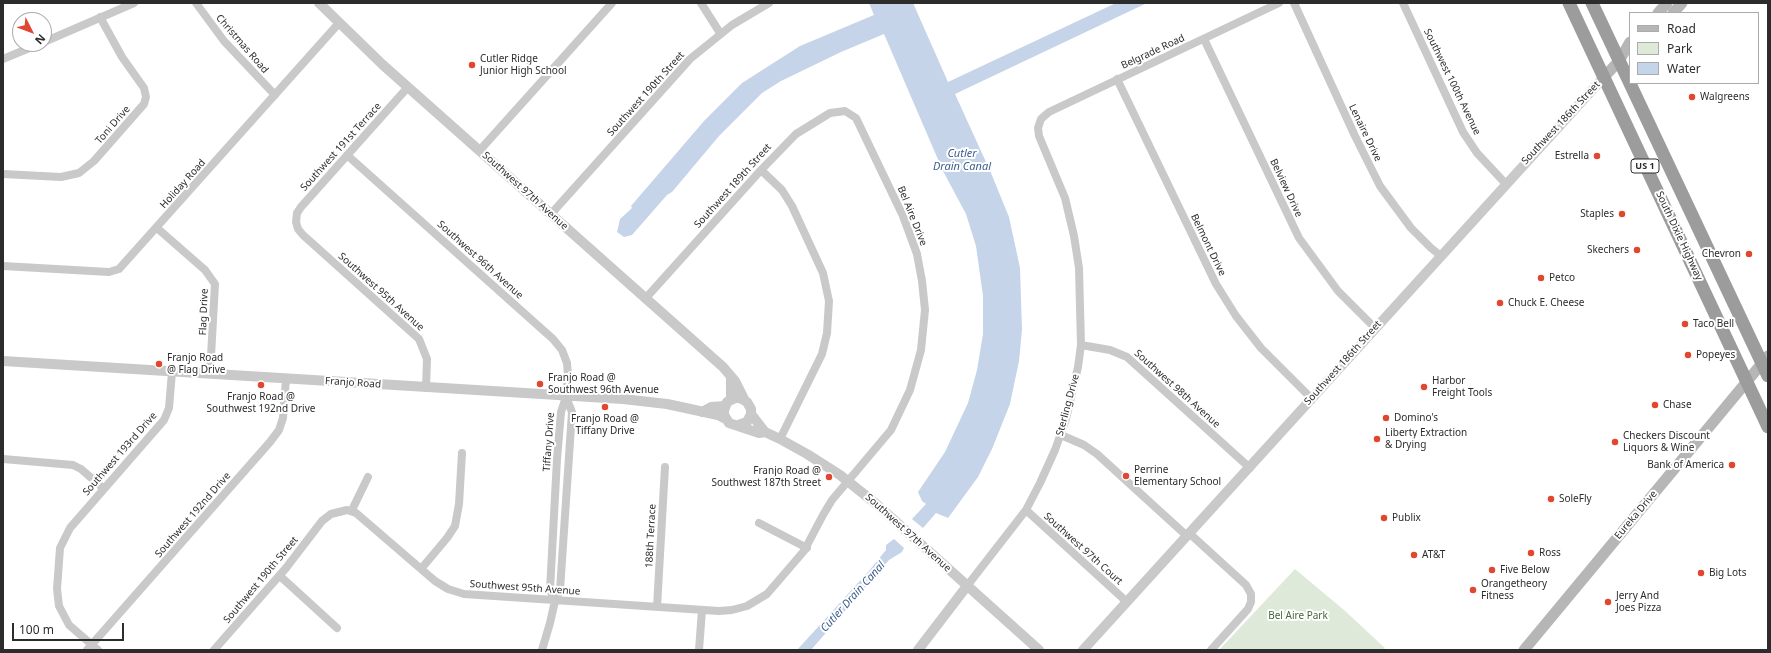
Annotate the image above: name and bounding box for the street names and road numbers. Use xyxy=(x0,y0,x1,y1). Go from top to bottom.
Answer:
street label: Christmas Road xyxy=(213,12,271,76)
street label: Southwest 100th Avenue xyxy=(1421,27,1483,137)
street label: Belgrade Road xyxy=(1119,32,1187,72)
street label: Southwest 190th Street xyxy=(605,49,687,139)
street label: Southwest 186th Street xyxy=(1519,79,1603,167)
street label: Southwest 191st Terrace xyxy=(298,100,384,194)
street label: Lenaire Drive xyxy=(1346,102,1384,164)
street label: Toni Drive xyxy=(93,103,133,147)
street label: Southwest 189th Street xyxy=(692,141,774,231)
street label: Southwest 97th Avenue xyxy=(480,149,570,233)
street label: Holiday Road xyxy=(158,157,208,211)
street label: Belview Drive xyxy=(1267,157,1305,219)
road number: US 1 xyxy=(1631,159,1659,173)
street label: Bel Aire Drive xyxy=(895,184,929,248)
street label: South Dixie Highway xyxy=(1653,190,1705,282)
street label: Belmont Drive xyxy=(1188,212,1228,278)
street label: Southwest 96th Avenue xyxy=(435,218,525,302)
street label: Southwest 95th Avenue xyxy=(336,250,426,334)
street label: Flag Drive xyxy=(197,288,211,336)
street label: Southwest 186th Street xyxy=(1302,318,1384,408)
street label: Southwest 98th Avenue xyxy=(1132,347,1222,431)
street label: Sterling Drive xyxy=(1054,373,1082,437)
street label: Franjo Road xyxy=(325,375,381,391)
street label: Southwest 193rd Drive xyxy=(81,410,159,498)
street label: Tiffany Drive xyxy=(541,412,557,472)
street label: Southwest 192nd Drive xyxy=(153,470,233,560)
street label: Eureka Drive xyxy=(1612,488,1660,542)
street label: Southwest 97th Avenue xyxy=(863,491,953,575)
street label: 188th Terrace xyxy=(643,504,659,568)
street label: Southwest 97th Court xyxy=(1041,510,1125,588)
street label: Southwest 190th Street xyxy=(221,534,301,626)
street label: Southwest 95th Avenue xyxy=(469,578,581,598)

